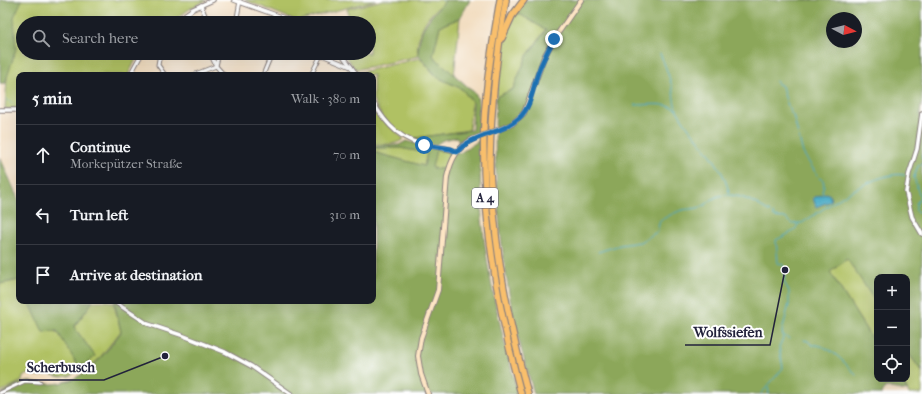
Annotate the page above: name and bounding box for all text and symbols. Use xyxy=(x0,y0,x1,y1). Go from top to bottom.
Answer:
north arrow xyxy=(826,12,862,48)
search box xyxy=(16,16,376,60)
icon: search xyxy=(30,27,52,49)
text: Search here xyxy=(62,29,138,47)
route end xyxy=(545,30,563,48)
text: 5 min xyxy=(32,88,72,108)
text: Walk · 380 m xyxy=(291,91,360,106)
route start xyxy=(415,136,433,154)
text: Continue xyxy=(70,138,130,156)
icon: ahead xyxy=(32,144,54,166)
text: 70 m xyxy=(333,147,360,162)
text: Morkepützer Straße xyxy=(70,156,182,171)
road number: A 4 xyxy=(472,188,498,208)
icon: left xyxy=(32,204,54,226)
text: Turn left xyxy=(70,206,128,224)
text: 310 m xyxy=(329,207,360,222)
icon: arrive xyxy=(32,264,54,286)
text: Arrive at destination xyxy=(70,266,202,284)
map controls xyxy=(874,274,910,382)
button: + xyxy=(874,274,910,310)
button: − xyxy=(874,310,910,346)
callout: Wolfssiefen xyxy=(685,319,770,345)
text: Wolfssiefen xyxy=(692,324,763,341)
button: locate xyxy=(874,346,910,382)
callout: Scherbusch xyxy=(19,354,104,380)
text: Scherbusch xyxy=(27,359,96,376)

